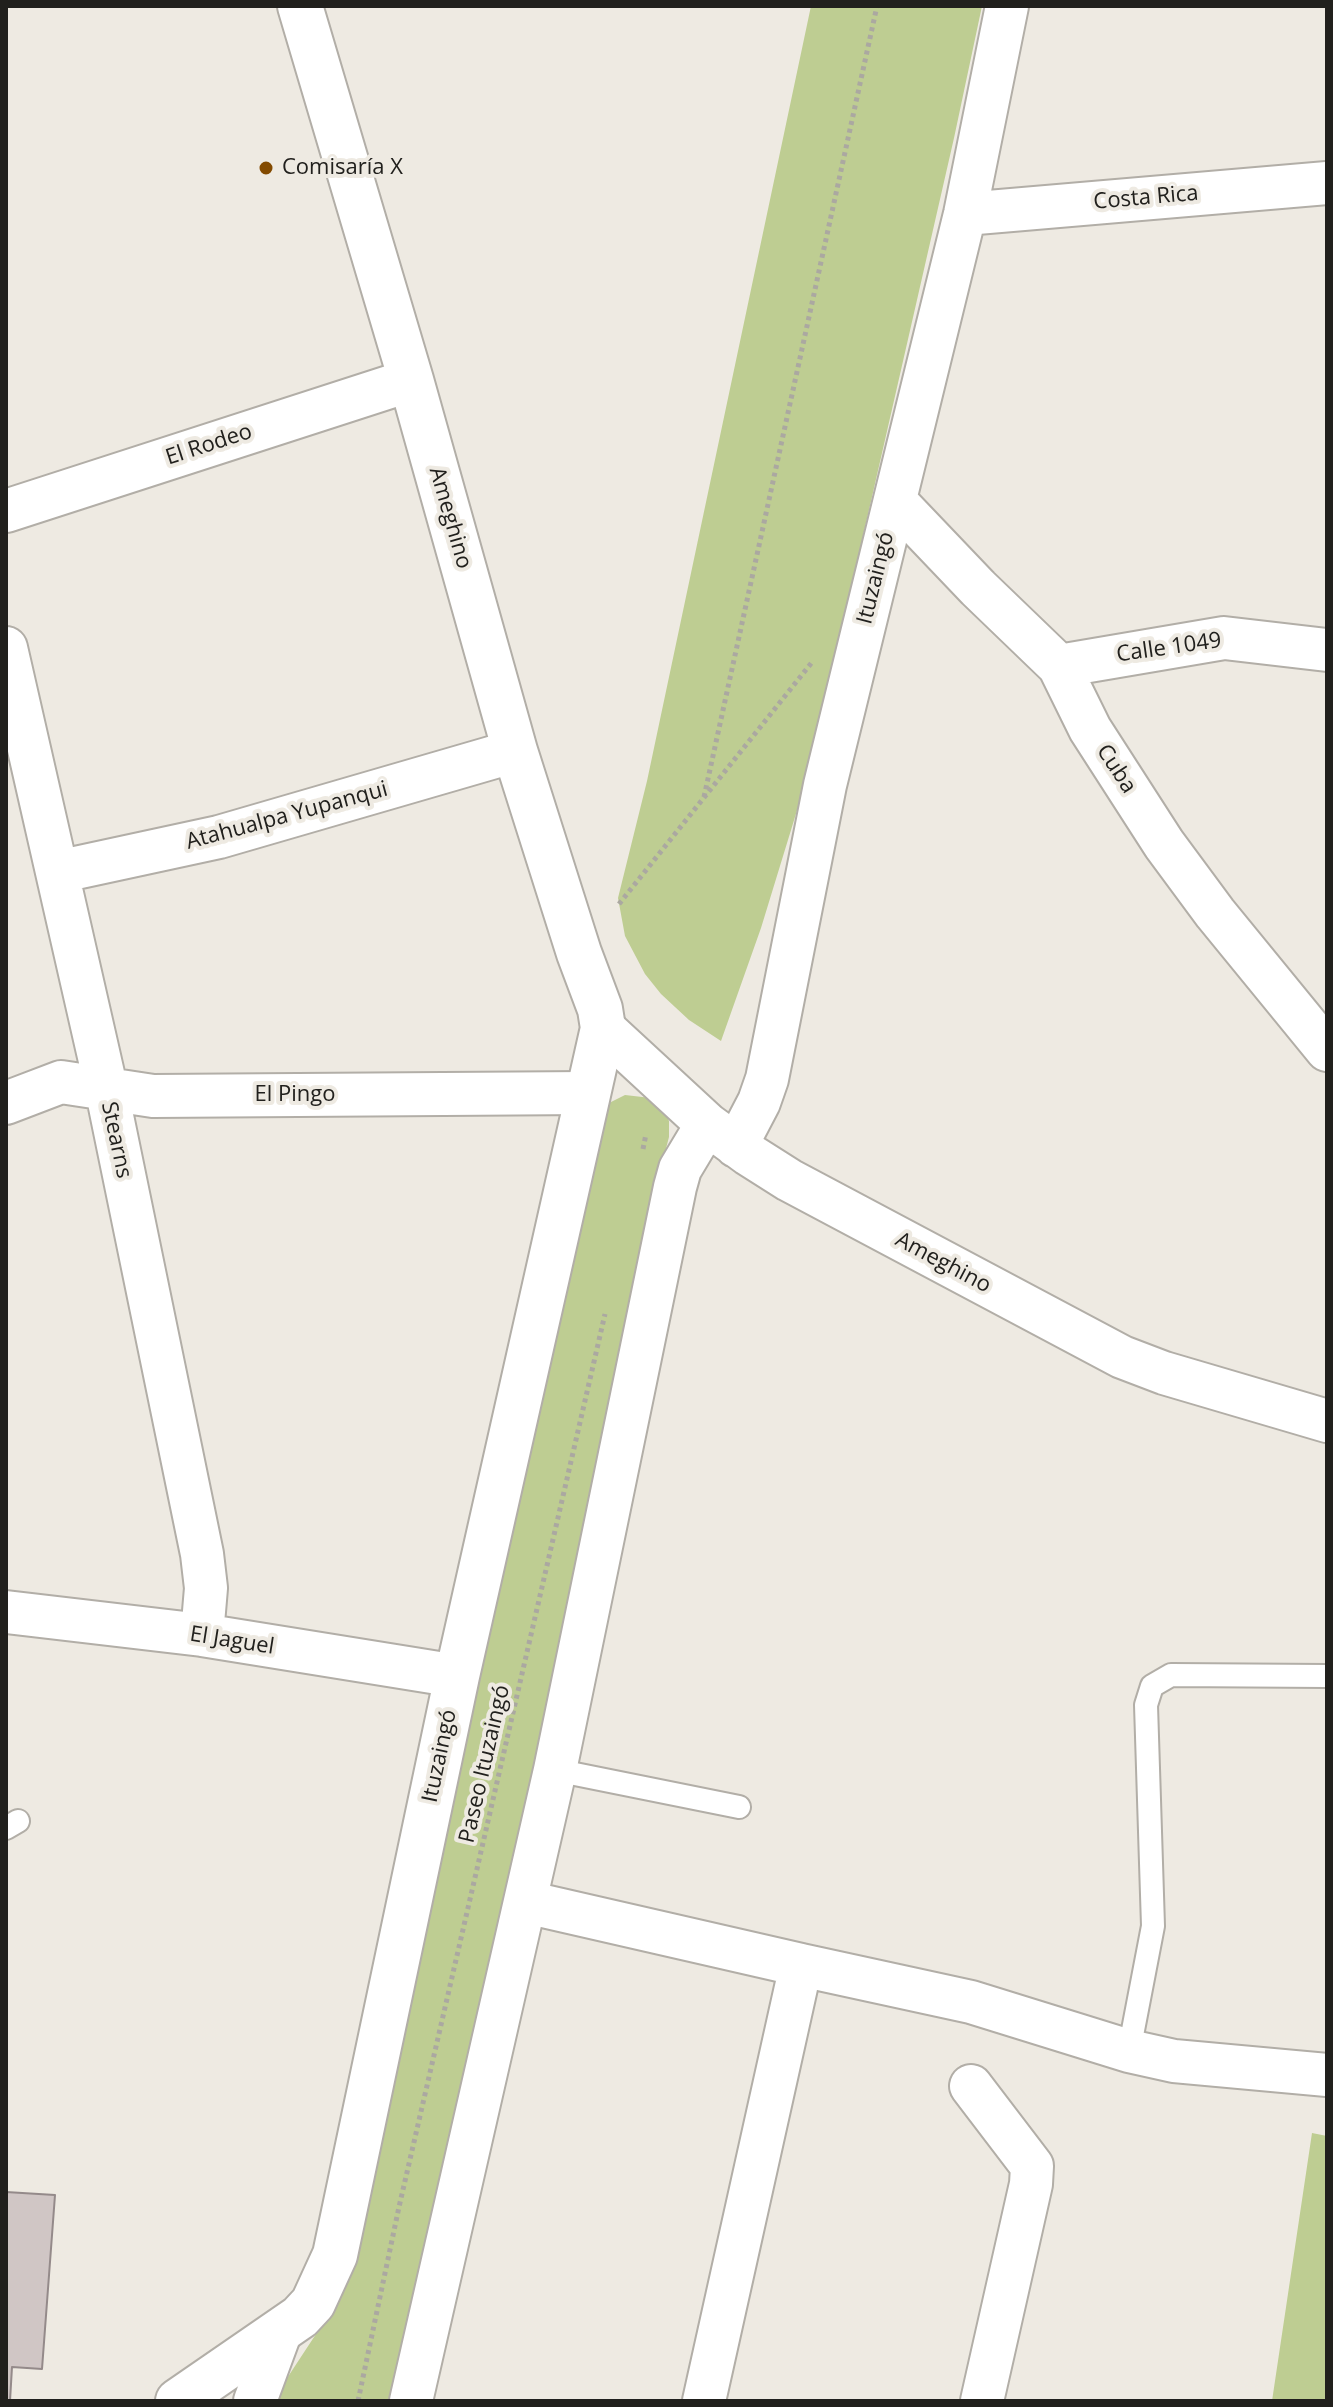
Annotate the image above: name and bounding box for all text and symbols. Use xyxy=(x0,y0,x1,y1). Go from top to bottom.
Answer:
place label: Comisaría X xyxy=(282,155,403,181)
marker: Comisaría X xyxy=(257,159,275,177)
street label: Costa Rica xyxy=(1092,180,1200,216)
street label: El Rodeo xyxy=(162,419,256,471)
street label: Ameghino xyxy=(423,464,477,572)
street label: Ituzaingó xyxy=(852,529,900,627)
street label: Calle 1049 xyxy=(1115,628,1223,668)
street label: Cuba xyxy=(1090,740,1142,798)
street label: Atahualpa Yupanqui xyxy=(183,776,391,856)
street label: El Pingo xyxy=(255,1082,335,1108)
street label: Stearns xyxy=(95,1099,137,1181)
street label: Ameghino xyxy=(891,1227,995,1299)
street label: El Jaguel xyxy=(188,1621,276,1661)
street label: Paseo Ituzaingó xyxy=(454,1682,516,1846)
street label: Ituzaingó xyxy=(417,1707,463,1805)

